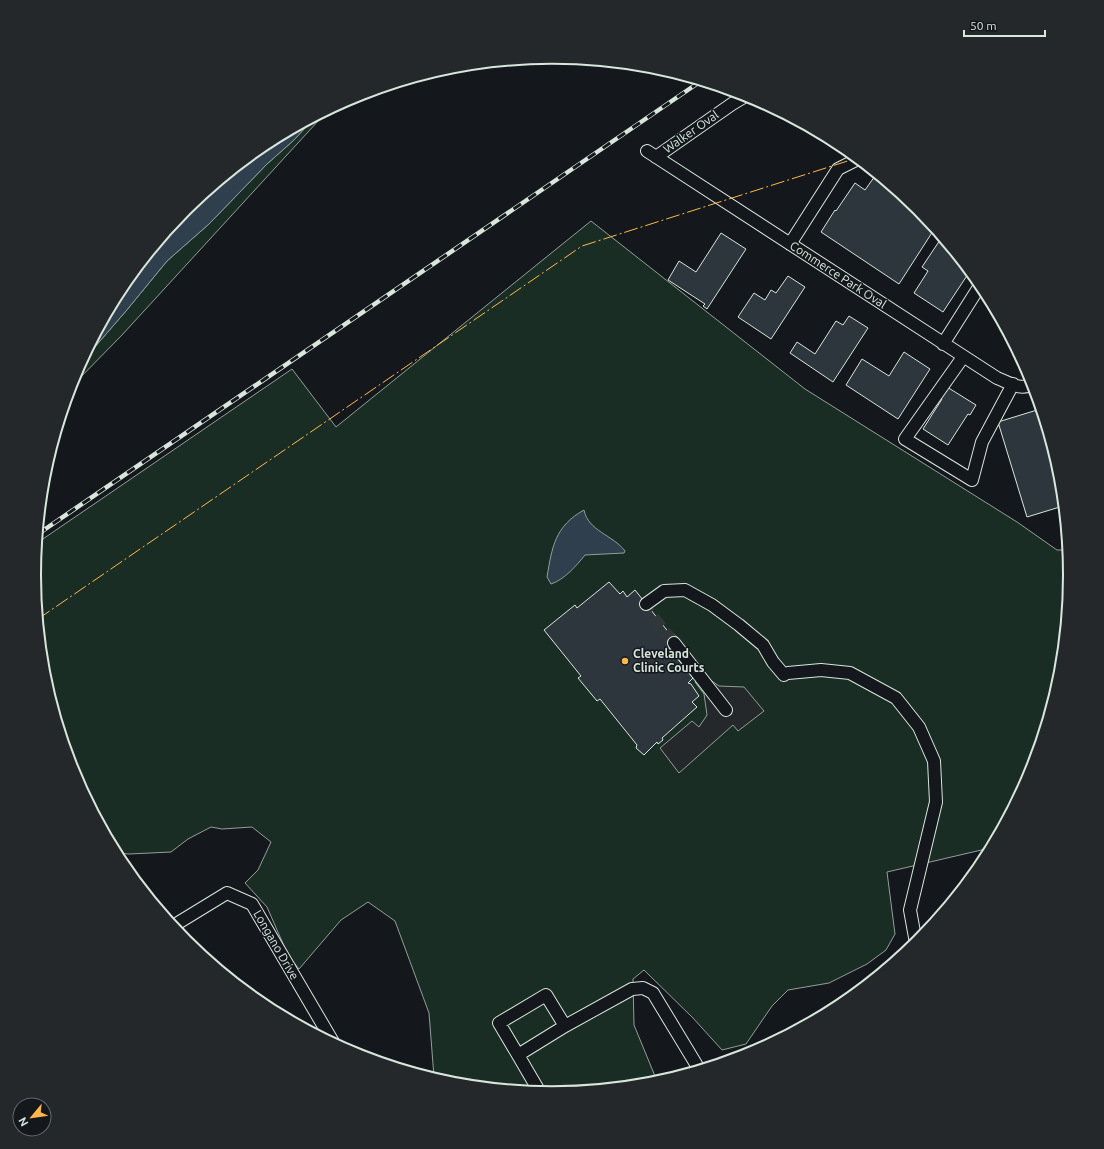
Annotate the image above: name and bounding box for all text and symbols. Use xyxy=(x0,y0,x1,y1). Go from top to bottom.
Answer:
scale bar xyxy=(964,12,1045,38)
text: 50 m xyxy=(970,19,997,32)
street label: Walker Oval xyxy=(661,108,721,155)
street label: Commerce Park Oval xyxy=(788,239,889,311)
place label: Cleveland Clinic Courts xyxy=(633,647,705,674)
marker: Cleveland Clinic Courts xyxy=(620,656,630,666)
street label: Longano Drive xyxy=(251,908,302,982)
north arrow xyxy=(12,1097,52,1137)
text: N xyxy=(16,1115,30,1128)

